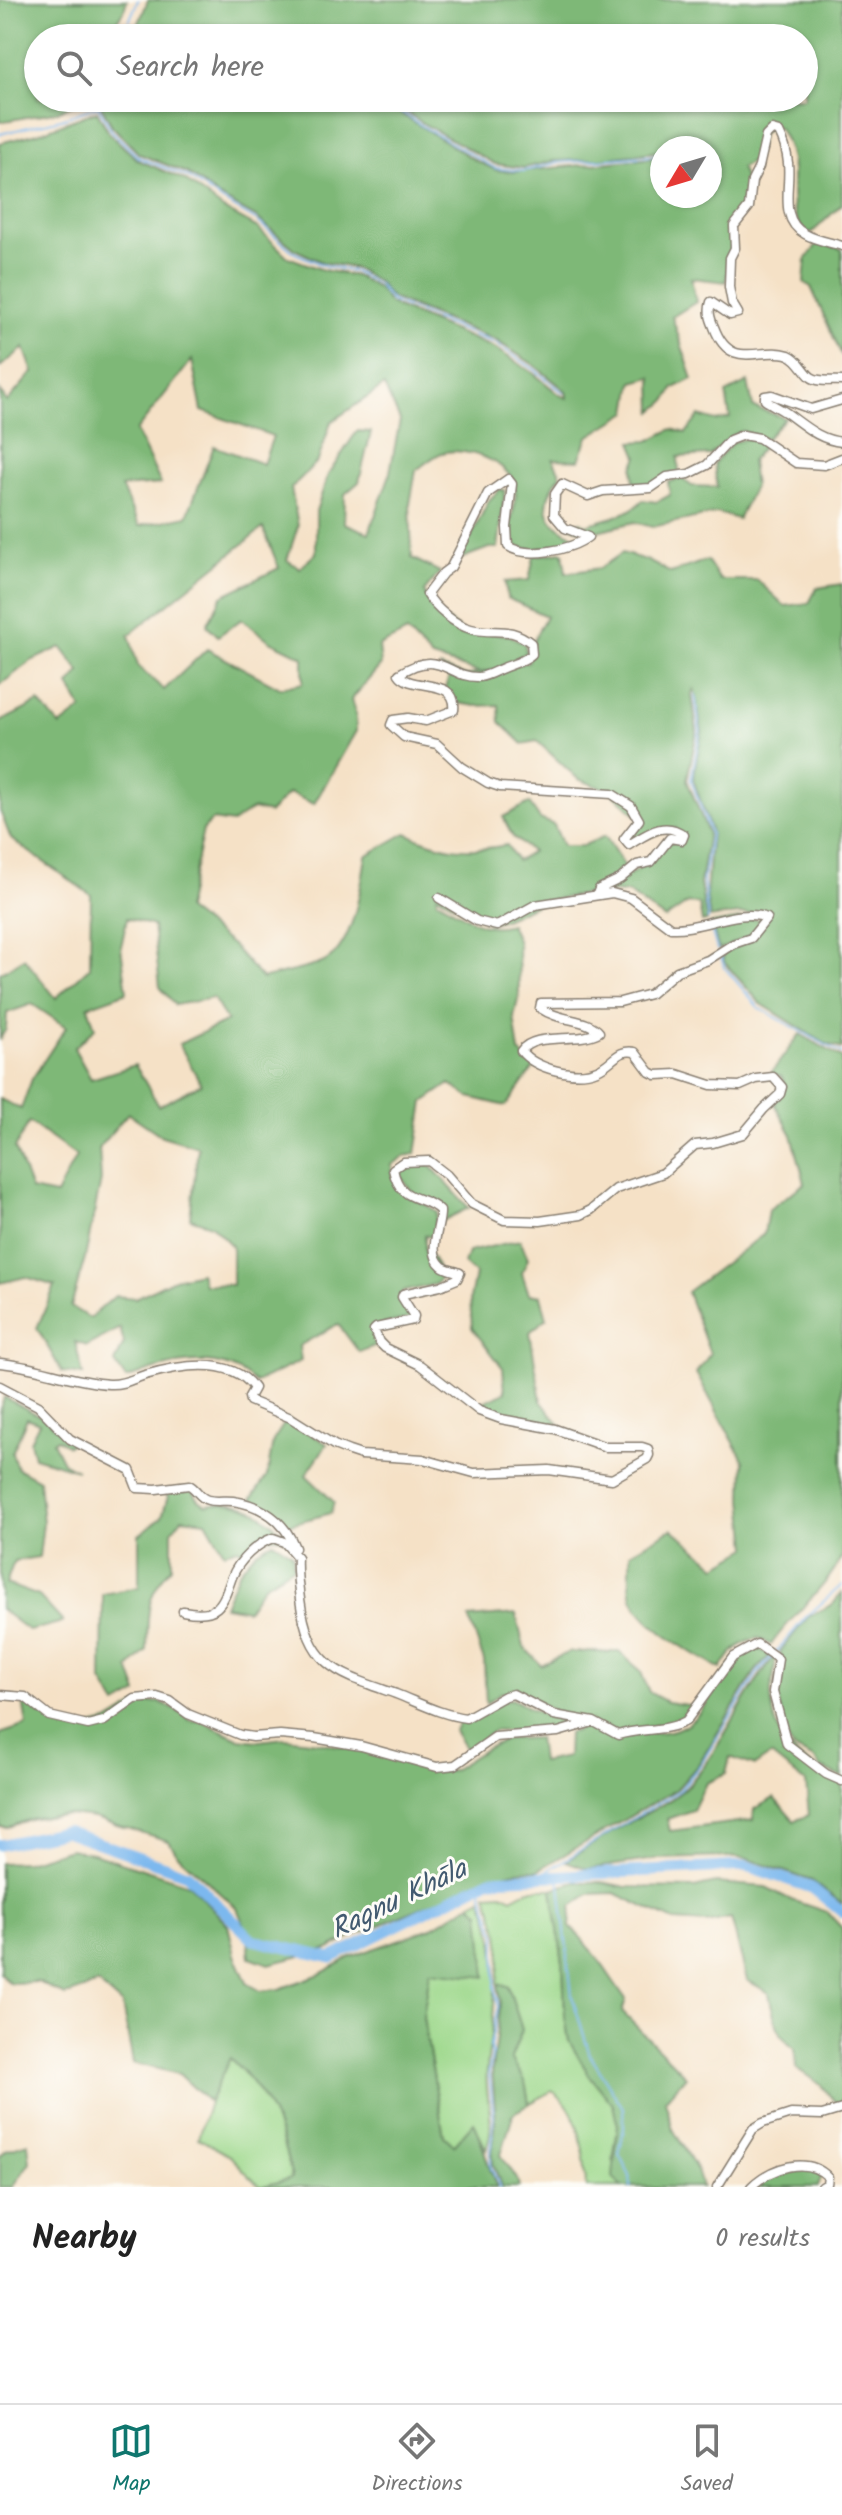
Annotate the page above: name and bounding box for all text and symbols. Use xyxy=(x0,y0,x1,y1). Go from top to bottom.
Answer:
search box xyxy=(24,24,818,112)
text: Search here xyxy=(116,44,264,92)
icon: search xyxy=(52,46,96,90)
north arrow xyxy=(650,136,722,208)
water label: Ragnu Khāla xyxy=(323,1847,477,1953)
text: Nearby xyxy=(32,2212,137,2266)
text: 0 results xyxy=(715,2218,810,2260)
tab: Map xyxy=(109,2419,153,2502)
tab: Directions xyxy=(371,2419,463,2502)
tab: Saved xyxy=(681,2419,733,2502)

